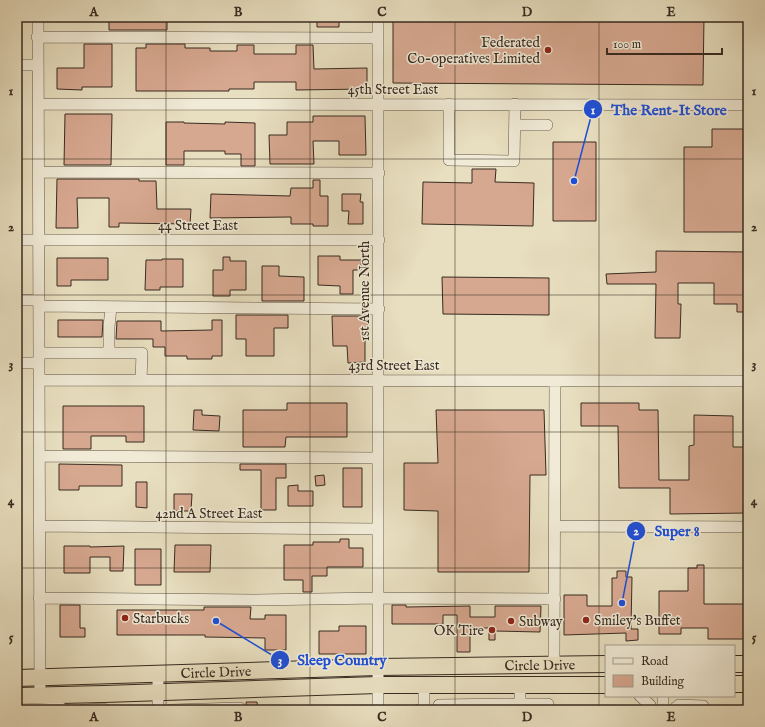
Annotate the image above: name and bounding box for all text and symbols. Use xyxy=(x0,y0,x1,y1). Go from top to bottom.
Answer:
text: A xyxy=(89,4,100,21)
text: B xyxy=(234,4,243,21)
text: C xyxy=(377,4,387,21)
text: D xyxy=(522,4,533,21)
text: E xyxy=(666,4,676,21)
scale bar xyxy=(607,30,722,56)
place label: Federated Co-operatives Limited xyxy=(407,34,541,68)
text: 100 m xyxy=(613,37,641,52)
marker: Federated Co-operatives Limited xyxy=(543,45,553,55)
street label: 45th Street East xyxy=(348,81,438,99)
text: 1 xyxy=(9,83,14,100)
text: 1 xyxy=(752,83,757,100)
callout: The Rent-It Store xyxy=(583,96,735,123)
text: The Rent-It Store xyxy=(610,101,727,120)
text: 1 xyxy=(591,103,596,118)
street label: 44 Street East xyxy=(158,217,238,235)
text: 2 xyxy=(8,219,14,236)
text: 2 xyxy=(751,219,757,236)
street label: 1st Avenue North xyxy=(356,240,374,341)
text: 3 xyxy=(9,356,14,373)
text: 3 xyxy=(752,356,757,373)
street label: 43rd Street East xyxy=(348,357,440,375)
text: 4 xyxy=(8,493,15,510)
text: 4 xyxy=(751,493,758,510)
street label: 42nd A Street East xyxy=(155,505,263,523)
callout: Super 8 xyxy=(626,517,707,544)
text: Super 8 xyxy=(654,522,700,541)
text: 2 xyxy=(633,524,639,539)
place label: Starbucks xyxy=(133,610,189,628)
place label: Smiley's Buffet xyxy=(594,612,681,630)
marker: Starbucks xyxy=(120,613,130,623)
place label: Subway xyxy=(519,613,563,631)
marker: Smiley's Buffet xyxy=(581,615,591,625)
marker: Subway xyxy=(506,616,516,626)
place label: OK Tire xyxy=(434,622,485,640)
marker: OK Tire xyxy=(487,625,497,635)
text: 5 xyxy=(9,629,14,646)
text: 5 xyxy=(752,629,757,646)
legend xyxy=(605,645,735,697)
callout: Sleep Country xyxy=(270,646,395,673)
text: Sleep Country xyxy=(297,651,387,670)
text: 3 xyxy=(278,653,282,668)
text: Road xyxy=(641,654,669,669)
street label: Circle Drive xyxy=(504,656,576,675)
street label: Circle Drive xyxy=(180,663,252,683)
text: Building xyxy=(641,674,685,689)
text: A xyxy=(89,709,100,726)
text: B xyxy=(234,709,243,726)
text: C xyxy=(377,709,387,726)
text: D xyxy=(522,709,533,726)
text: E xyxy=(666,709,676,726)

